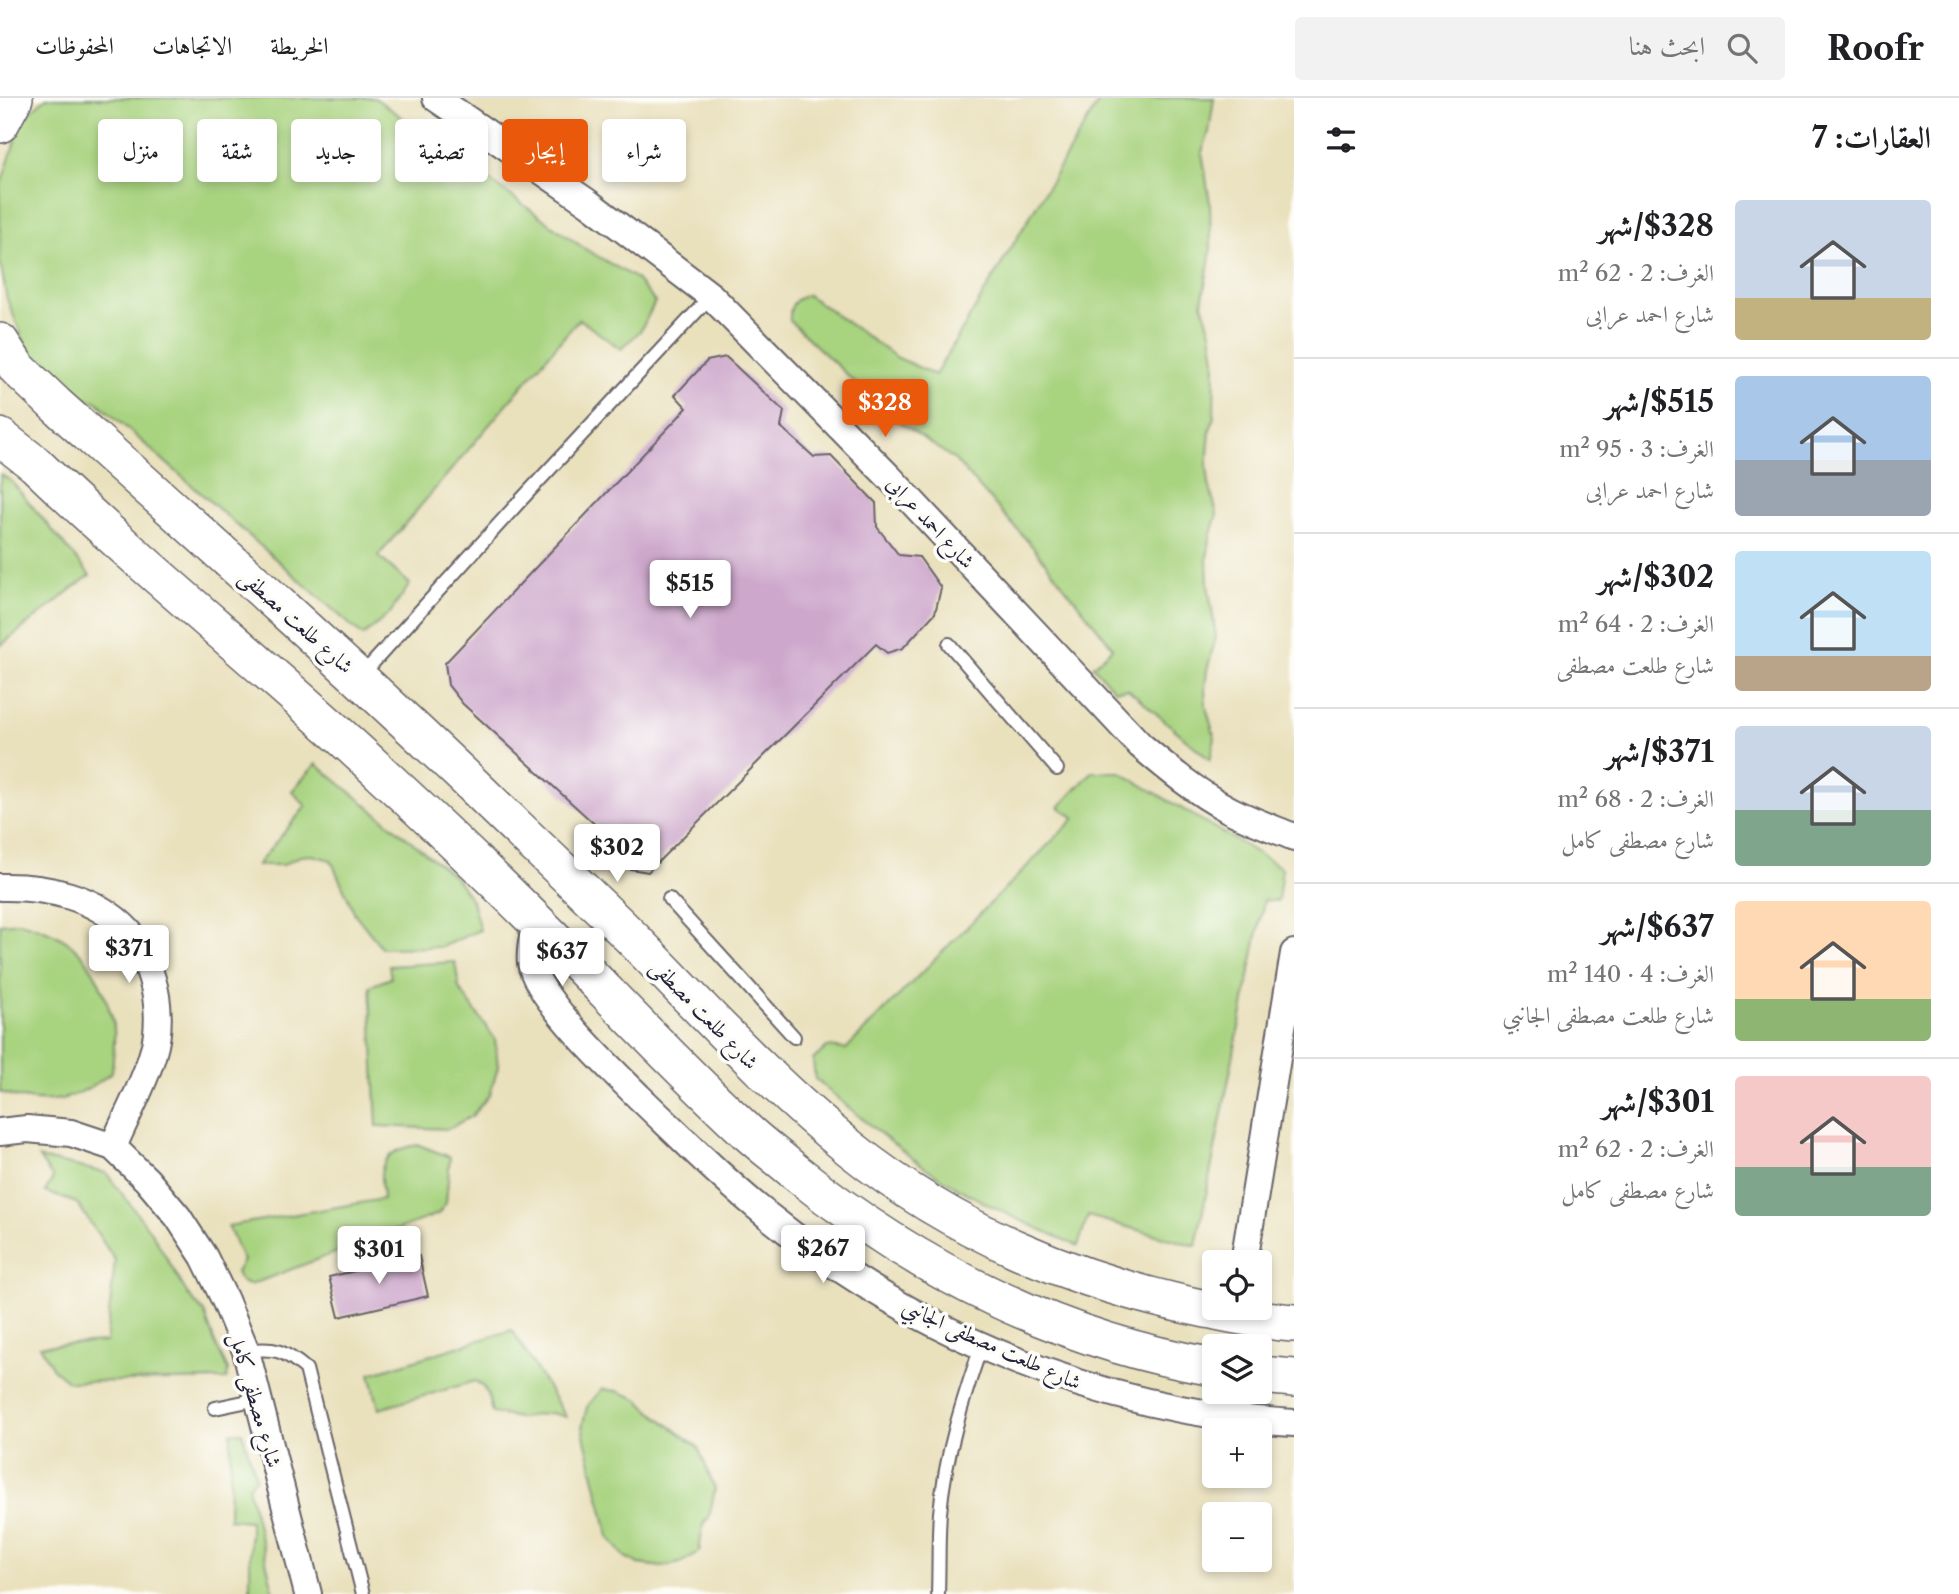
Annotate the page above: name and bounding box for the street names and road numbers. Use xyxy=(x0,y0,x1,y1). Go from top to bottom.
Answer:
street label: شارع احمد عرابى xyxy=(877,471,980,578)
street label: شارع طلعت مصطفى xyxy=(231,564,359,683)
street label: شارع طلعت مصطفى xyxy=(642,954,764,1079)
street label: شارع طلعت مصطفى الجانبي xyxy=(896,1293,1085,1401)
street label: شارع مصطفى كامل xyxy=(219,1330,287,1472)

